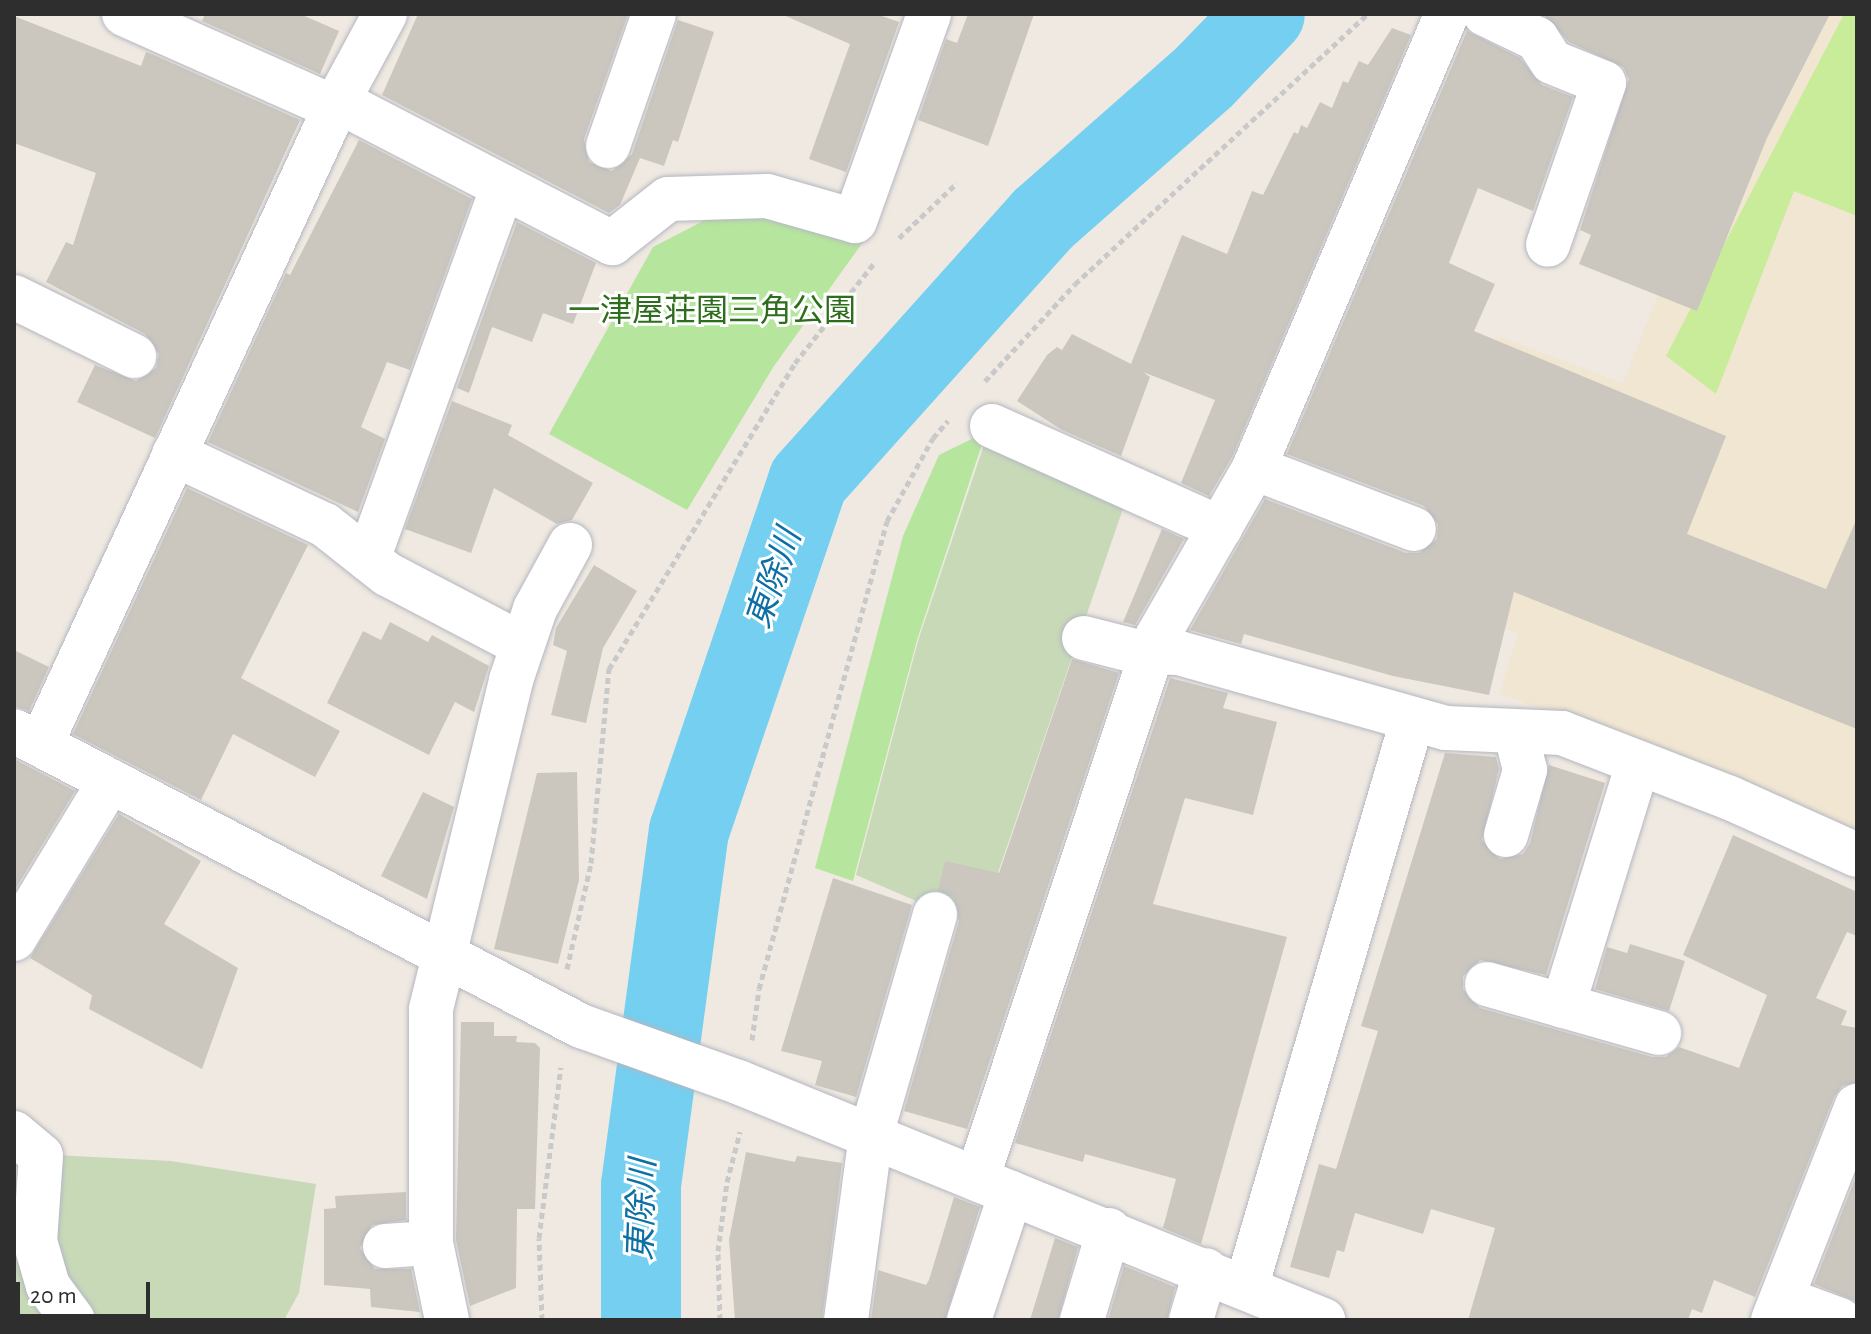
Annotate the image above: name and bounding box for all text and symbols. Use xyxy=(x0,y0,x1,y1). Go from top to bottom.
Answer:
park label: 一津屋荘園三角公園 xyxy=(568,292,856,330)
water label: 東除川 xyxy=(739,524,811,634)
water label: 東除川 xyxy=(621,1158,665,1262)
scale bar xyxy=(20,1266,154,1316)
text: 20 m xyxy=(30,1284,77,1308)

